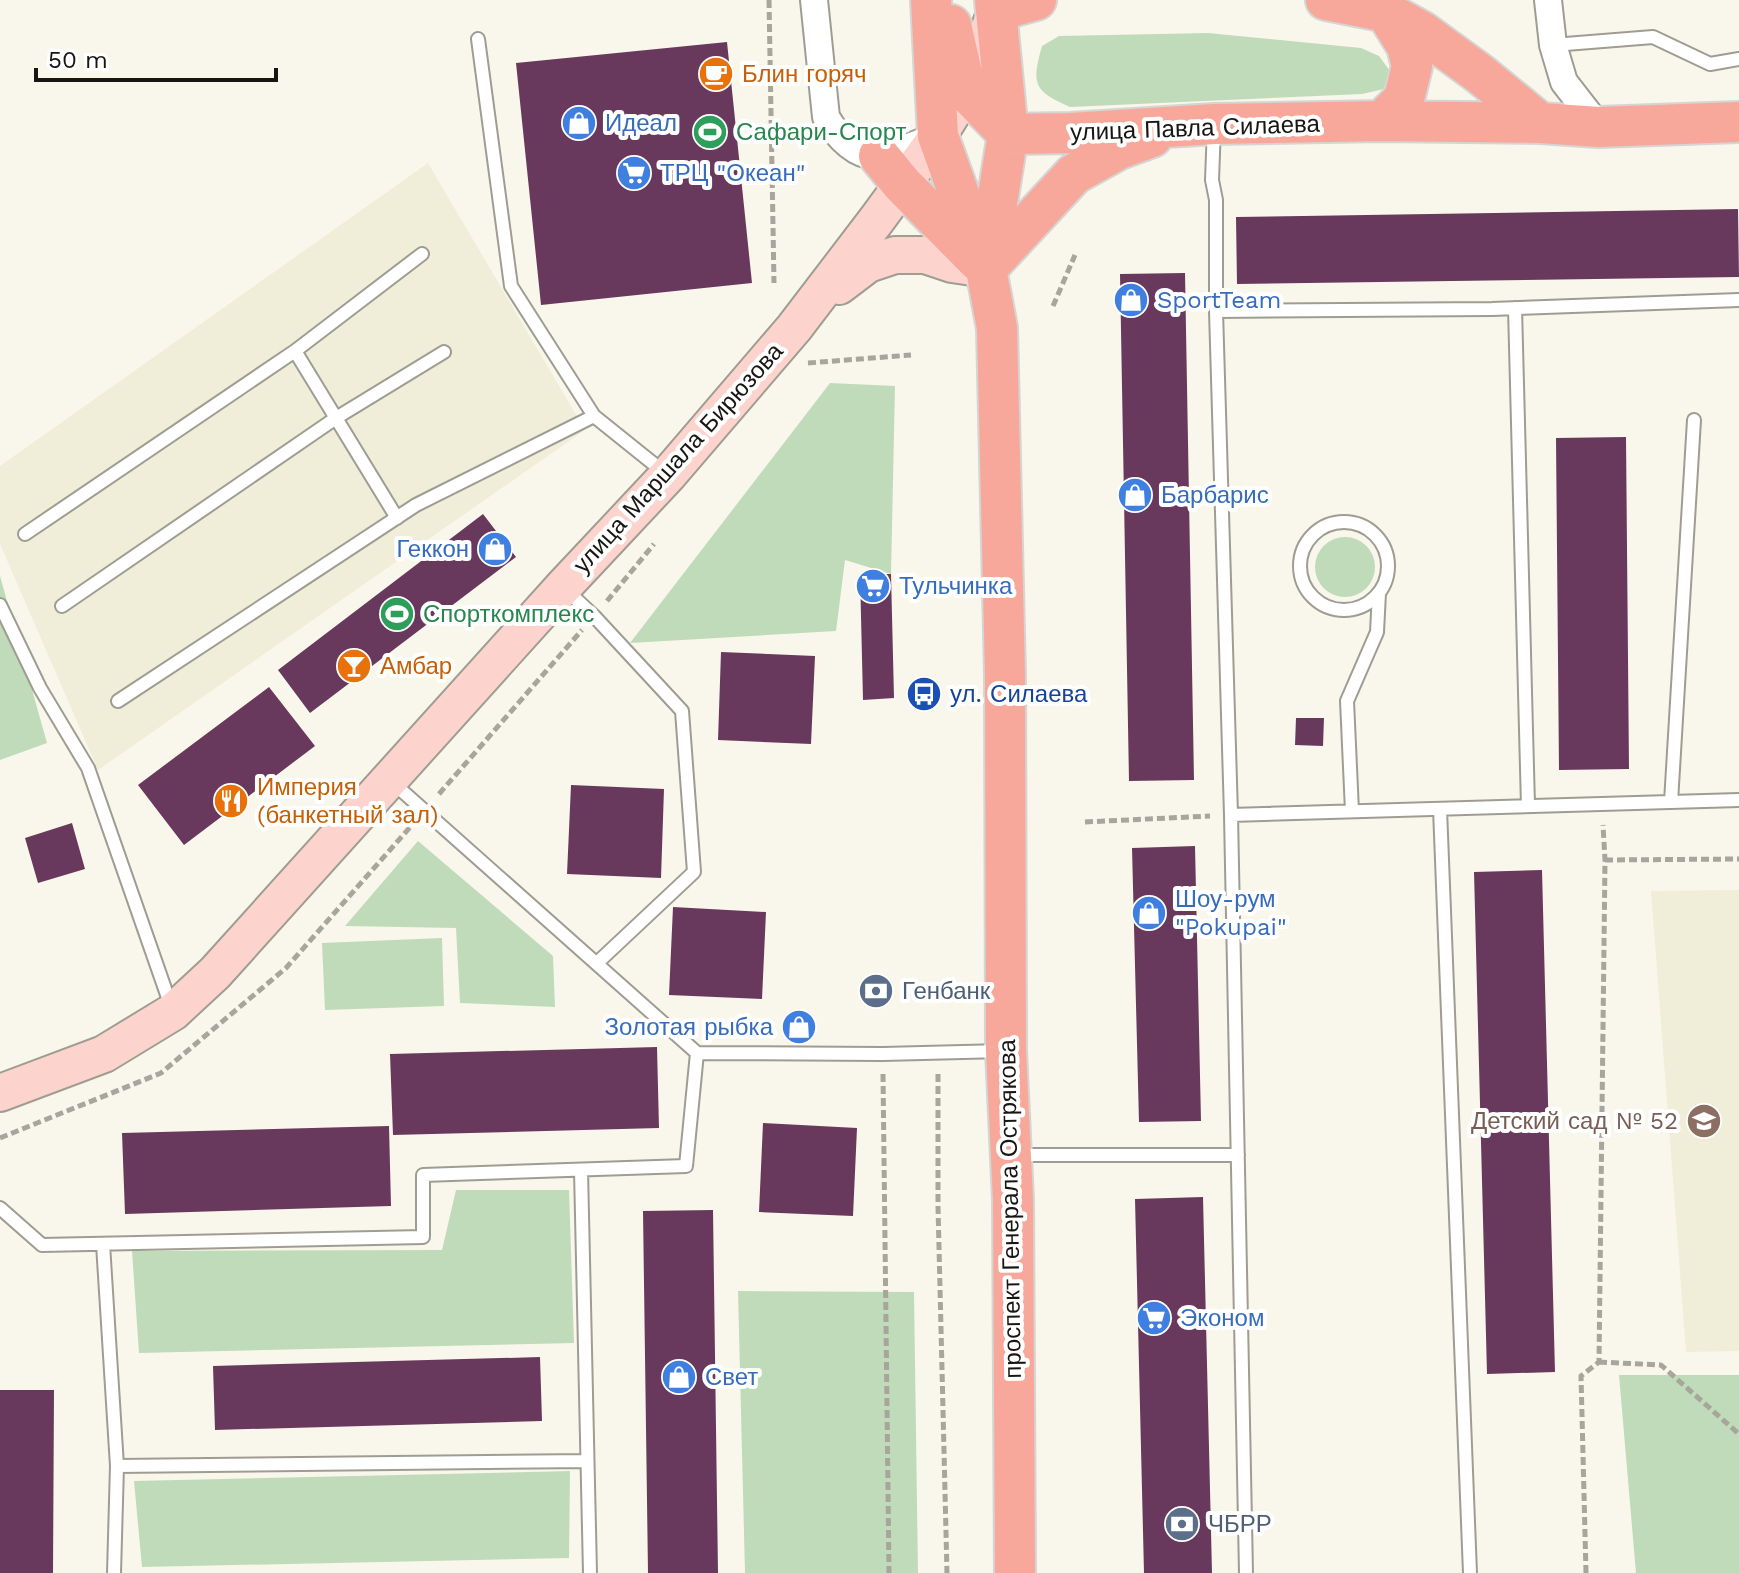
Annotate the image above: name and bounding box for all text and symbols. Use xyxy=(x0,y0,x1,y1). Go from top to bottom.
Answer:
scale bar xyxy=(36,32,276,82)
text: 50 m xyxy=(48,46,108,74)
cafe icon: Блин горяч xyxy=(697,55,735,93)
place label: Блин горяч xyxy=(742,60,866,88)
shop icon: Идеал xyxy=(560,104,598,142)
place label: Идеал xyxy=(605,109,677,137)
street label: улица Павла Силаева xyxy=(1070,110,1321,146)
sports icon: Сафари-Спорт xyxy=(691,113,729,151)
place label: Сафари-Спорт xyxy=(736,118,907,146)
supermarket icon: ТРЦ "Океан" xyxy=(615,154,653,192)
place label: ТРЦ "Океан" xyxy=(660,159,805,187)
shop icon: SportTeam xyxy=(1112,281,1150,319)
place label: SportTeam xyxy=(1157,286,1281,314)
street label: улица Маршала Бирюзова xyxy=(567,337,789,579)
shop icon: Барбарис xyxy=(1116,476,1154,514)
place label: Барбарис xyxy=(1161,481,1269,509)
shop icon: Геккон xyxy=(476,530,514,568)
place label: Геккон xyxy=(396,535,469,563)
supermarket icon: Тульчинка xyxy=(854,567,892,605)
place label: Тульчинка xyxy=(899,572,1013,600)
sports icon: Спорткомплекс xyxy=(378,595,416,633)
place label: Спорткомплекс xyxy=(423,600,594,628)
bar icon: Амбар xyxy=(335,647,373,685)
place label: Амбар xyxy=(380,652,452,680)
bus stop icon: ул. Силаева xyxy=(905,675,943,713)
place label: ул. Силаева xyxy=(950,680,1088,708)
place label: Империя (банкетный зал) xyxy=(257,773,438,829)
restaurant icon: Империя (банкетный зал) xyxy=(212,782,250,820)
place label: Шоу-рум "Pokupai" xyxy=(1175,885,1287,941)
shop icon: Шоу-рум "Pokupai" xyxy=(1130,894,1168,932)
bank icon: Генбанк xyxy=(857,972,895,1010)
place label: Генбанк xyxy=(902,977,991,1005)
shop icon: Золотая рыбка xyxy=(780,1008,818,1046)
place label: Золотая рыбка xyxy=(605,1013,774,1041)
street label: проспект Генерала Острякова xyxy=(993,1039,1027,1379)
school or university icon: Детский сад № 52 xyxy=(1685,1102,1723,1140)
place label: Детский сад № 52 xyxy=(1471,1107,1678,1135)
supermarket icon: Эконом xyxy=(1135,1299,1173,1337)
place label: Эконом xyxy=(1180,1304,1264,1332)
shop icon: Свет xyxy=(660,1358,698,1396)
place label: Свет xyxy=(705,1363,758,1391)
bank icon: ЧБРР xyxy=(1163,1505,1201,1543)
place label: ЧБРР xyxy=(1208,1510,1272,1538)

